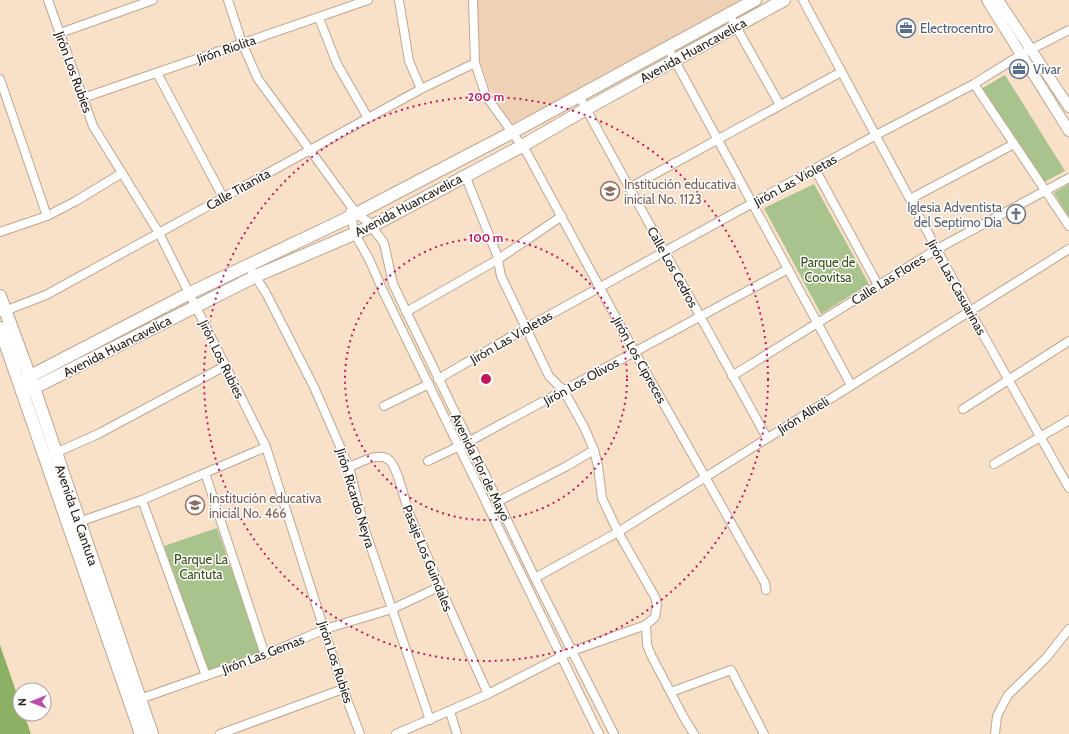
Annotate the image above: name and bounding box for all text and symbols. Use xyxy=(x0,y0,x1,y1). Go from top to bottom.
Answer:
street label: Avenida Huancavelica xyxy=(637,14,750,86)
office icon: Electrocentro xyxy=(895,17,917,39)
place label: Electrocentro xyxy=(920,20,993,36)
street label: Jirón Los Rubíes xyxy=(52,28,96,116)
street label: Jirón Riolita xyxy=(193,31,258,67)
office icon: Vivar xyxy=(1008,58,1030,80)
place label: Vivar xyxy=(1033,61,1062,77)
text: 200 m xyxy=(468,89,504,104)
street label: Jirón Las Violetas xyxy=(750,150,840,210)
street label: Calle Titanita xyxy=(203,164,273,213)
street label: Avenida Huancavelica xyxy=(352,170,465,240)
place label: Institución educativa inicial No. 1123 xyxy=(624,176,737,207)
school or university icon: Institución educativa inicial No. 1123 xyxy=(599,180,621,202)
place label: Iglesia Adventista del Septimo Dia xyxy=(907,199,1003,230)
church icon: Iglesia Adventista del Septimo Dia xyxy=(1005,203,1027,225)
street label: Calle Los Cedros xyxy=(644,224,702,311)
text: 100 m xyxy=(469,230,503,245)
street label: Jirón Las Casuarinas xyxy=(924,236,990,338)
street label: Calle Las Flores xyxy=(848,250,928,308)
park label: Parque de Coovitsa xyxy=(801,254,856,285)
street label: Jirón Las Violetas xyxy=(466,307,556,368)
street label: Avenida Huancavelica xyxy=(60,312,174,380)
street label: Jirón Los Cipreces xyxy=(609,313,671,406)
street label: Jirón Los Rubíes xyxy=(196,316,248,402)
street label: Jirón Los Olivos xyxy=(540,353,622,409)
centre of rings xyxy=(479,372,493,386)
street label: Jirón Alheli xyxy=(773,393,832,438)
street label: Avenida Flor de Mayo xyxy=(448,411,514,523)
street label: Jirón Ricardo Neyra xyxy=(333,445,379,551)
street label: Avenida La Cantuta xyxy=(52,462,102,568)
place label: Institución educativa inicial No. 466 xyxy=(209,490,322,521)
school or university icon: Institución educativa inicial No. 466 xyxy=(184,494,206,516)
street label: Pasaje Los Guindales xyxy=(398,502,457,614)
park label: Parque La Cantuta xyxy=(174,551,229,582)
street label: Jirón Los Rubíes xyxy=(315,618,357,706)
street label: Jirón Las Gemas xyxy=(219,631,307,677)
north arrow xyxy=(12,682,52,722)
text: N xyxy=(15,698,29,706)

